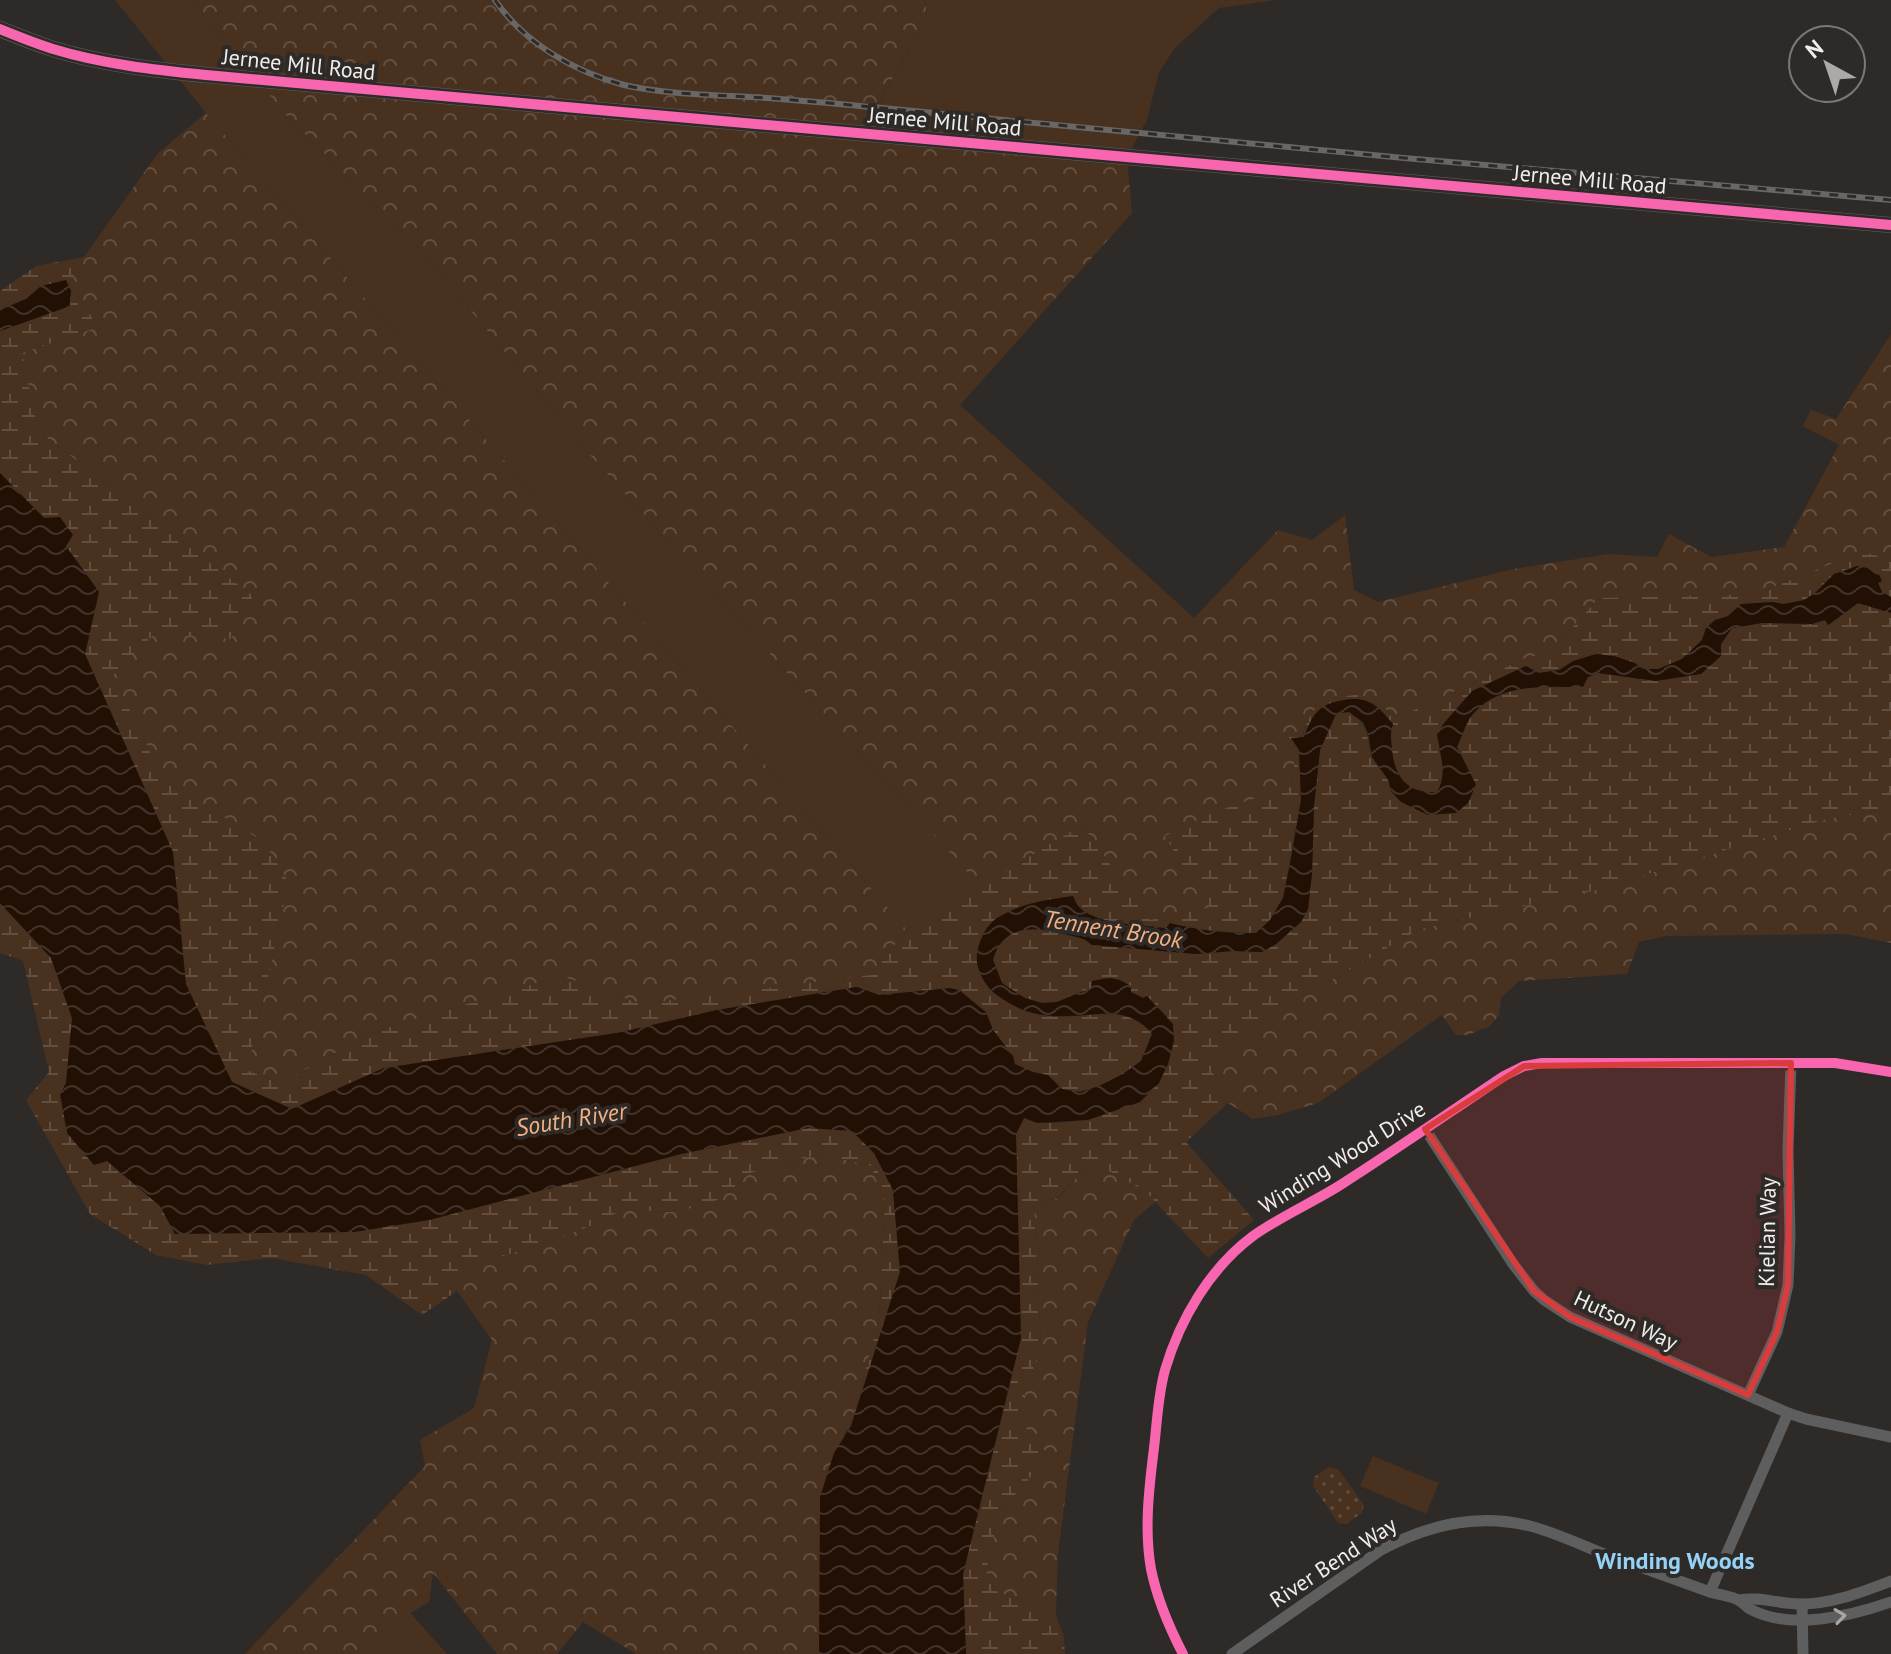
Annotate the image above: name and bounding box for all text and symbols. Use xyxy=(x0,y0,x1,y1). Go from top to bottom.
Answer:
north arrow xyxy=(1787,24,1867,104)
text: N xyxy=(1800,33,1829,64)
street label: Jernee Mill Road xyxy=(220,42,377,86)
street label: Jernee Mill Road xyxy=(866,100,1023,142)
street label: Jernee Mill Road xyxy=(1511,158,1668,200)
water label: Tennent Brook xyxy=(1042,903,1186,955)
street label: Winding Wood Drive xyxy=(1254,1094,1430,1220)
water label: South River xyxy=(513,1095,631,1143)
street label: Kielian Way xyxy=(1752,1176,1782,1287)
street label: Hutson Way xyxy=(1570,1284,1683,1356)
street label: River Bend Way xyxy=(1264,1510,1402,1613)
district label: Winding Woods xyxy=(1595,1545,1755,1576)
one-way arrow xyxy=(1833,1608,1847,1625)

